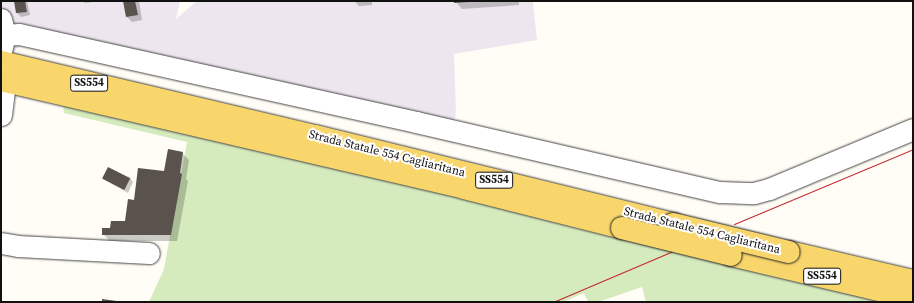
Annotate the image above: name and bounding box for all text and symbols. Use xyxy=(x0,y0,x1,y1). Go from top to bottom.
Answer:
road number: SS554 xyxy=(70,74,108,92)
street label: Strada Statale 554 Cagliaritana xyxy=(307,128,467,180)
road number: SS554 xyxy=(475,171,513,189)
street label: Strada Statale 554 Cagliaritana xyxy=(622,205,782,257)
road number: SS554 xyxy=(803,267,841,285)

